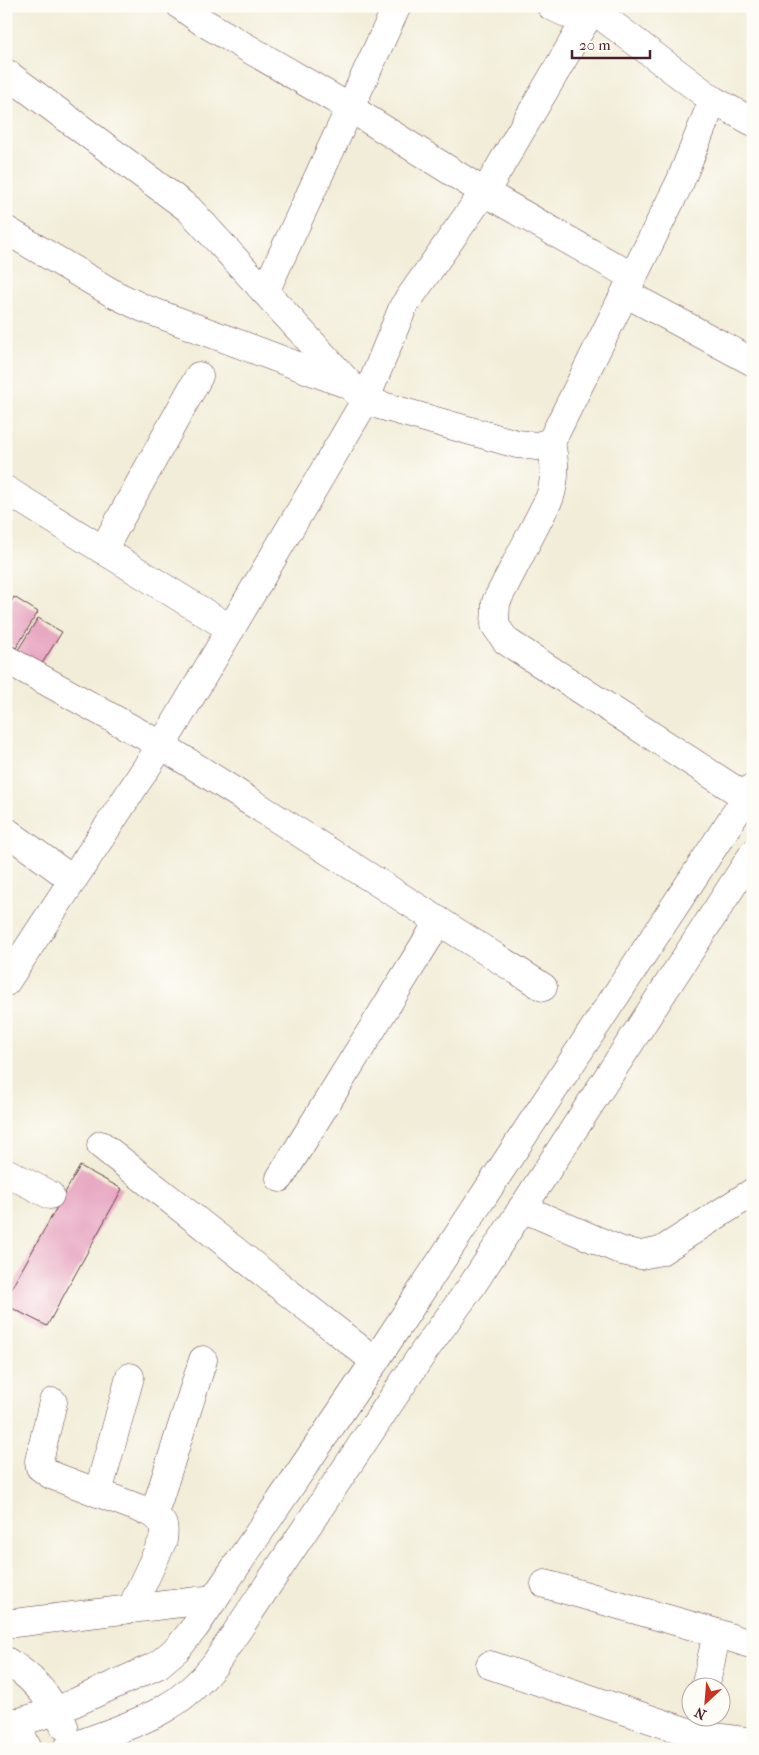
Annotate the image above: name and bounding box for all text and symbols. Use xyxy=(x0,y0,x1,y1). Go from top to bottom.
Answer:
scale bar xyxy=(572,28,649,60)
text: 20 m xyxy=(579,36,611,54)
north arrow xyxy=(682,1678,732,1728)
text: N xyxy=(692,1703,709,1723)

